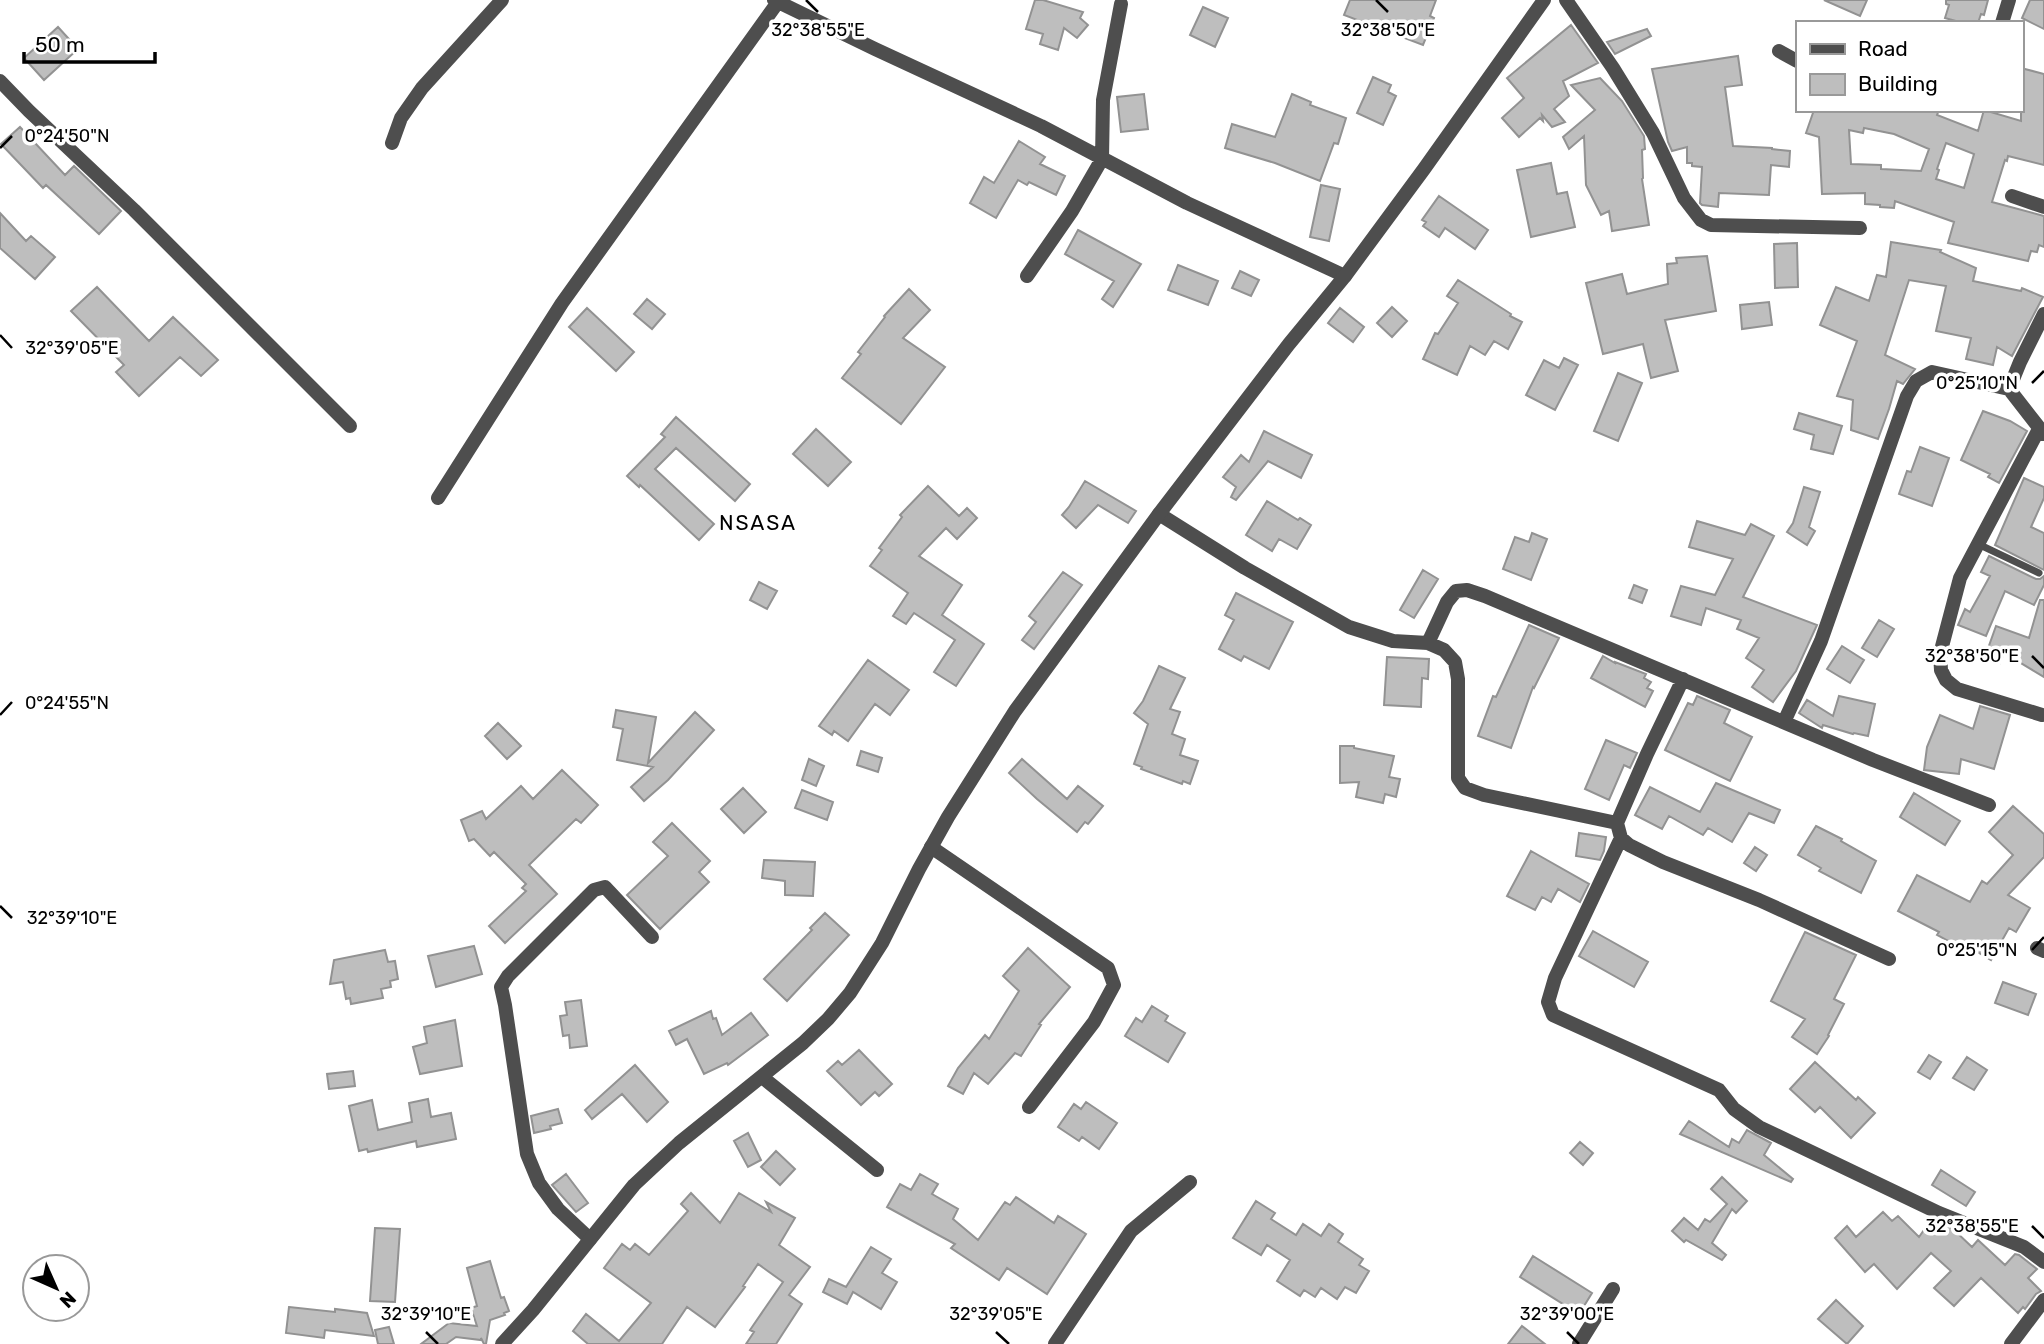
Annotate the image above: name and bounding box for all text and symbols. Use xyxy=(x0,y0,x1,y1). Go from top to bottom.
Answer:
text: 32°38'55"E xyxy=(771,19,865,41)
text: 32°38'50"E xyxy=(1341,19,1435,41)
scale bar xyxy=(24,21,156,65)
legend xyxy=(1796,21,2023,112)
text: 50 m xyxy=(35,32,85,57)
text: Road xyxy=(1858,36,1908,61)
text: Building xyxy=(1858,71,1938,96)
text: 0°24'50"N xyxy=(25,125,109,147)
text: 32°39'05"E xyxy=(25,337,119,359)
text: 0°25'10"N xyxy=(1936,372,2018,394)
district label: NSASA xyxy=(719,510,797,535)
text: 32°38'50"E xyxy=(1925,645,2019,667)
text: 0°24'55"N xyxy=(25,692,109,714)
text: 32°39'10"E xyxy=(27,907,117,929)
text: 0°25'15"N xyxy=(1936,939,2018,961)
text: 32°38'55"E xyxy=(1925,1215,2019,1237)
north arrow xyxy=(21,1253,91,1323)
text: N xyxy=(55,1287,81,1313)
text: 32°39'10"E xyxy=(381,1303,471,1325)
text: 32°39'05"E xyxy=(949,1303,1043,1325)
text: 32°39'00"E xyxy=(1520,1303,1614,1325)

